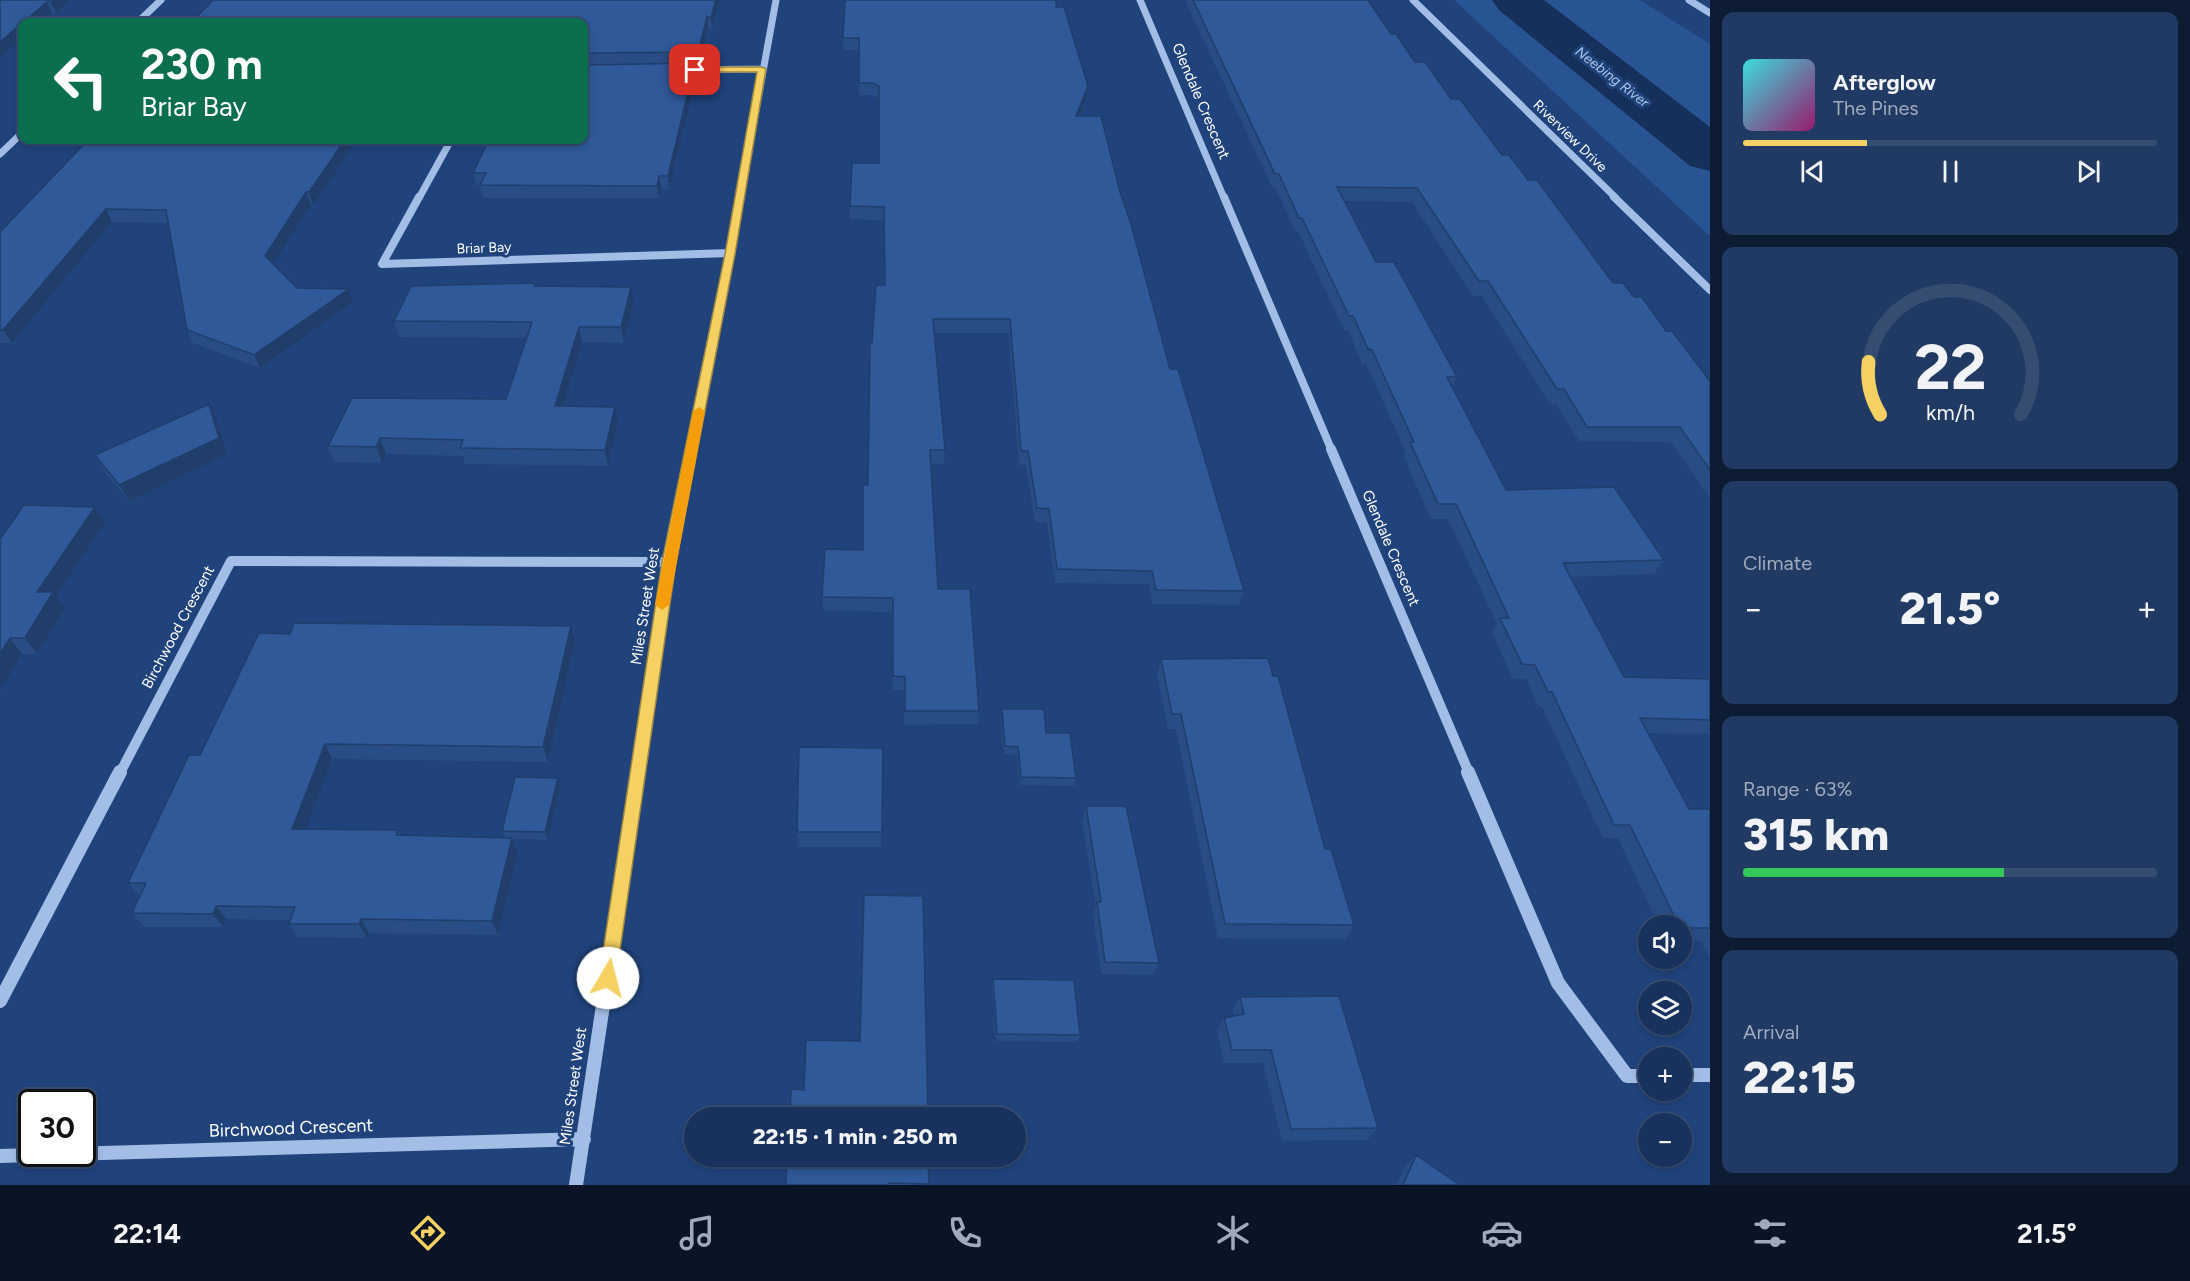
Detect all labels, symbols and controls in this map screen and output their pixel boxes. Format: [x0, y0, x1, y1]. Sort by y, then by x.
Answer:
text: 230 m [141, 39, 263, 90]
street label: Glendale Crescent [1168, 40, 1234, 162]
icon: left [42, 42, 120, 120]
water label: Neebing River [1572, 43, 1653, 112]
pin [669, 44, 720, 95]
icon: arrive [678, 53, 711, 86]
text: Afterglow [1833, 69, 1936, 96]
text: Briar Bay [141, 90, 247, 123]
street label: Riverview Drive [1529, 96, 1611, 176]
text: The Pines [1833, 96, 1919, 120]
icon: previous [1796, 155, 1829, 188]
icon: pause [1934, 155, 1967, 188]
icon: next [2072, 155, 2105, 188]
street label: Briar Bay [456, 239, 512, 257]
text: 22 [1914, 330, 1986, 405]
text: km/h [1926, 400, 1974, 425]
street label: Glendale Crescent [1358, 487, 1424, 609]
street label: Miles Street West [627, 546, 663, 666]
text: Climate [1743, 551, 1812, 575]
street label: Birchwood Crescent [138, 562, 218, 692]
text: 21.5° [1899, 581, 2001, 635]
text: − [1743, 589, 1764, 628]
text: + [2136, 589, 2157, 628]
text: Range · 63% [1743, 777, 1852, 801]
text: 315 km [1743, 807, 1889, 861]
map controls [1638, 915, 1692, 1167]
button: sound [1638, 915, 1692, 969]
position arrow [576, 946, 640, 1010]
button: layers [1638, 981, 1692, 1035]
text: Arrival [1743, 1020, 1799, 1044]
street label: Miles Street West [556, 1026, 590, 1146]
button: + [1638, 1047, 1692, 1101]
text: 22:15 [1743, 1050, 1856, 1104]
speed limit sign: 30 [18, 1089, 96, 1167]
button: − [1638, 1113, 1692, 1167]
street label: Birchwood Crescent [208, 1114, 374, 1142]
text: 22:15 · 1 min · 250 m [753, 1123, 957, 1150]
icon: directions [407, 1212, 449, 1254]
icon: music [676, 1212, 718, 1254]
icon: phone [944, 1212, 986, 1254]
icon: climate [1212, 1212, 1254, 1254]
icon: car [1481, 1212, 1523, 1254]
icon: filters [1749, 1212, 1791, 1254]
text: 22:14 [113, 1217, 181, 1250]
text: 21.5° [2017, 1217, 2077, 1250]

